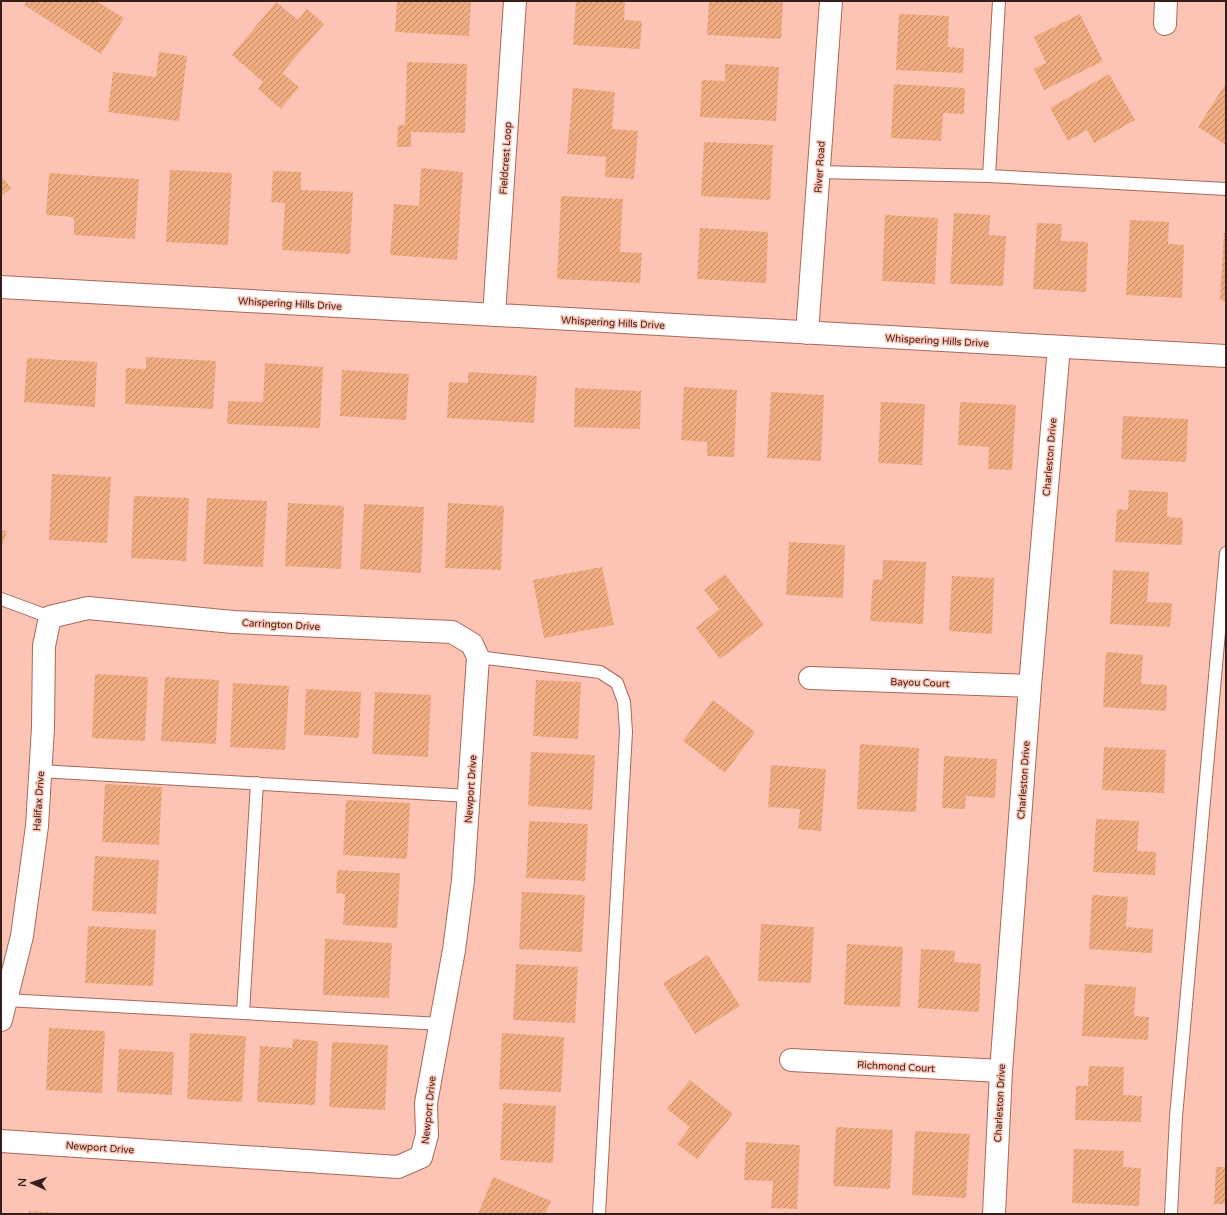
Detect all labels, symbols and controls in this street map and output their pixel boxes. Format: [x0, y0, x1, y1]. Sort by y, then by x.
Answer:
street label: Fieldcrest Loop [497, 121, 515, 195]
street label: River Road [812, 141, 828, 193]
street label: Whispering Hills Drive [238, 295, 342, 313]
street label: Whispering Hills Drive [561, 314, 665, 332]
street label: Whispering Hills Drive [885, 332, 989, 350]
street label: Charleston Drive [1041, 417, 1059, 497]
street label: Carrington Drive [242, 617, 321, 633]
street label: Bayou Court [890, 676, 950, 690]
street label: Charleston Drive [1015, 740, 1033, 820]
street label: Newport Drive [463, 754, 479, 824]
street label: Halifax Drive [31, 770, 47, 831]
street label: Richmond Court [857, 1059, 935, 1075]
street label: Charleston Drive [992, 1063, 1008, 1143]
street label: Newport Drive [419, 1075, 439, 1145]
street label: Newport Drive [65, 1140, 135, 1156]
north arrow [12, 1163, 52, 1203]
text: N [16, 1178, 29, 1187]

